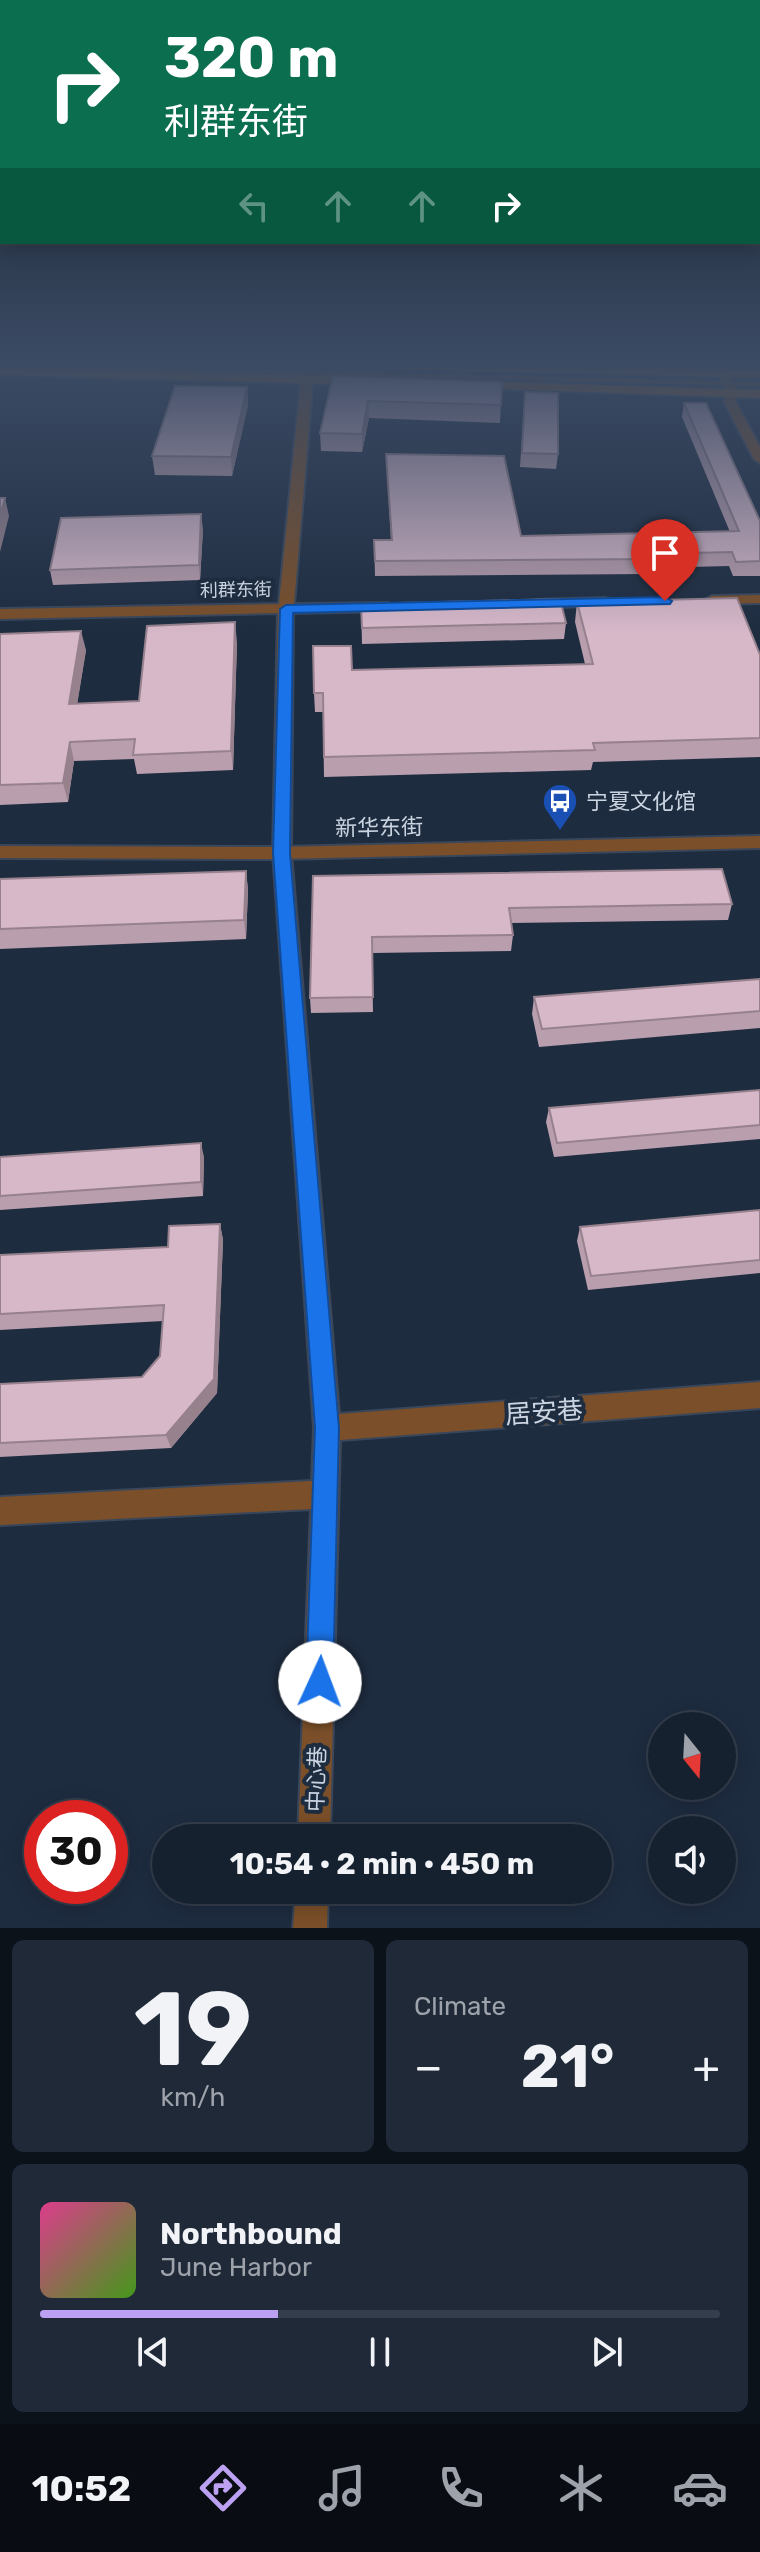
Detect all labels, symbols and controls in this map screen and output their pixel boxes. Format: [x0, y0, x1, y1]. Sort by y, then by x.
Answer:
text: 320 m [164, 25, 339, 91]
icon: right [32, 32, 136, 136]
text: 利群东街 [164, 100, 308, 143]
icon: left [232, 184, 276, 228]
icon: ahead [316, 184, 360, 228]
icon: ahead [400, 184, 444, 228]
icon: right [484, 184, 528, 228]
pin [631, 519, 699, 601]
icon: arrive [643, 531, 687, 575]
street label: 利群东街 [200, 578, 272, 602]
bus stop icon: 宁夏文化馆 [541, 782, 579, 832]
place label: 宁夏文化馆 [586, 788, 696, 815]
street label: 新华东街 [335, 813, 423, 842]
street label: 居安巷 [504, 1394, 584, 1431]
position arrow [278, 1640, 362, 1724]
north arrow [648, 1712, 736, 1800]
map controls [648, 1712, 736, 1904]
street label: 中心巷 [302, 1746, 331, 1812]
speed limit sign: 30 [24, 1800, 128, 1904]
button: sound [648, 1816, 736, 1904]
text: 10:54 · 2 min · 450 m [230, 1846, 534, 1882]
text: 19 [134, 1968, 252, 2091]
text: Climate [414, 1991, 506, 2022]
text: 21° [521, 2031, 614, 2102]
text: − [414, 2041, 443, 2093]
text: + [693, 2041, 720, 2093]
text: km/h [161, 2082, 225, 2113]
text: Northbound [160, 2216, 342, 2252]
text: June Harbor [160, 2252, 312, 2283]
icon: previous [131, 2330, 175, 2374]
icon: pause [358, 2330, 402, 2374]
icon: next [585, 2330, 629, 2374]
icon: directions [195, 2460, 251, 2516]
icon: music [314, 2460, 370, 2516]
icon: phone [433, 2460, 489, 2516]
icon: climate [553, 2460, 609, 2516]
icon: car [672, 2460, 728, 2516]
text: 10:52 [32, 2467, 131, 2510]

